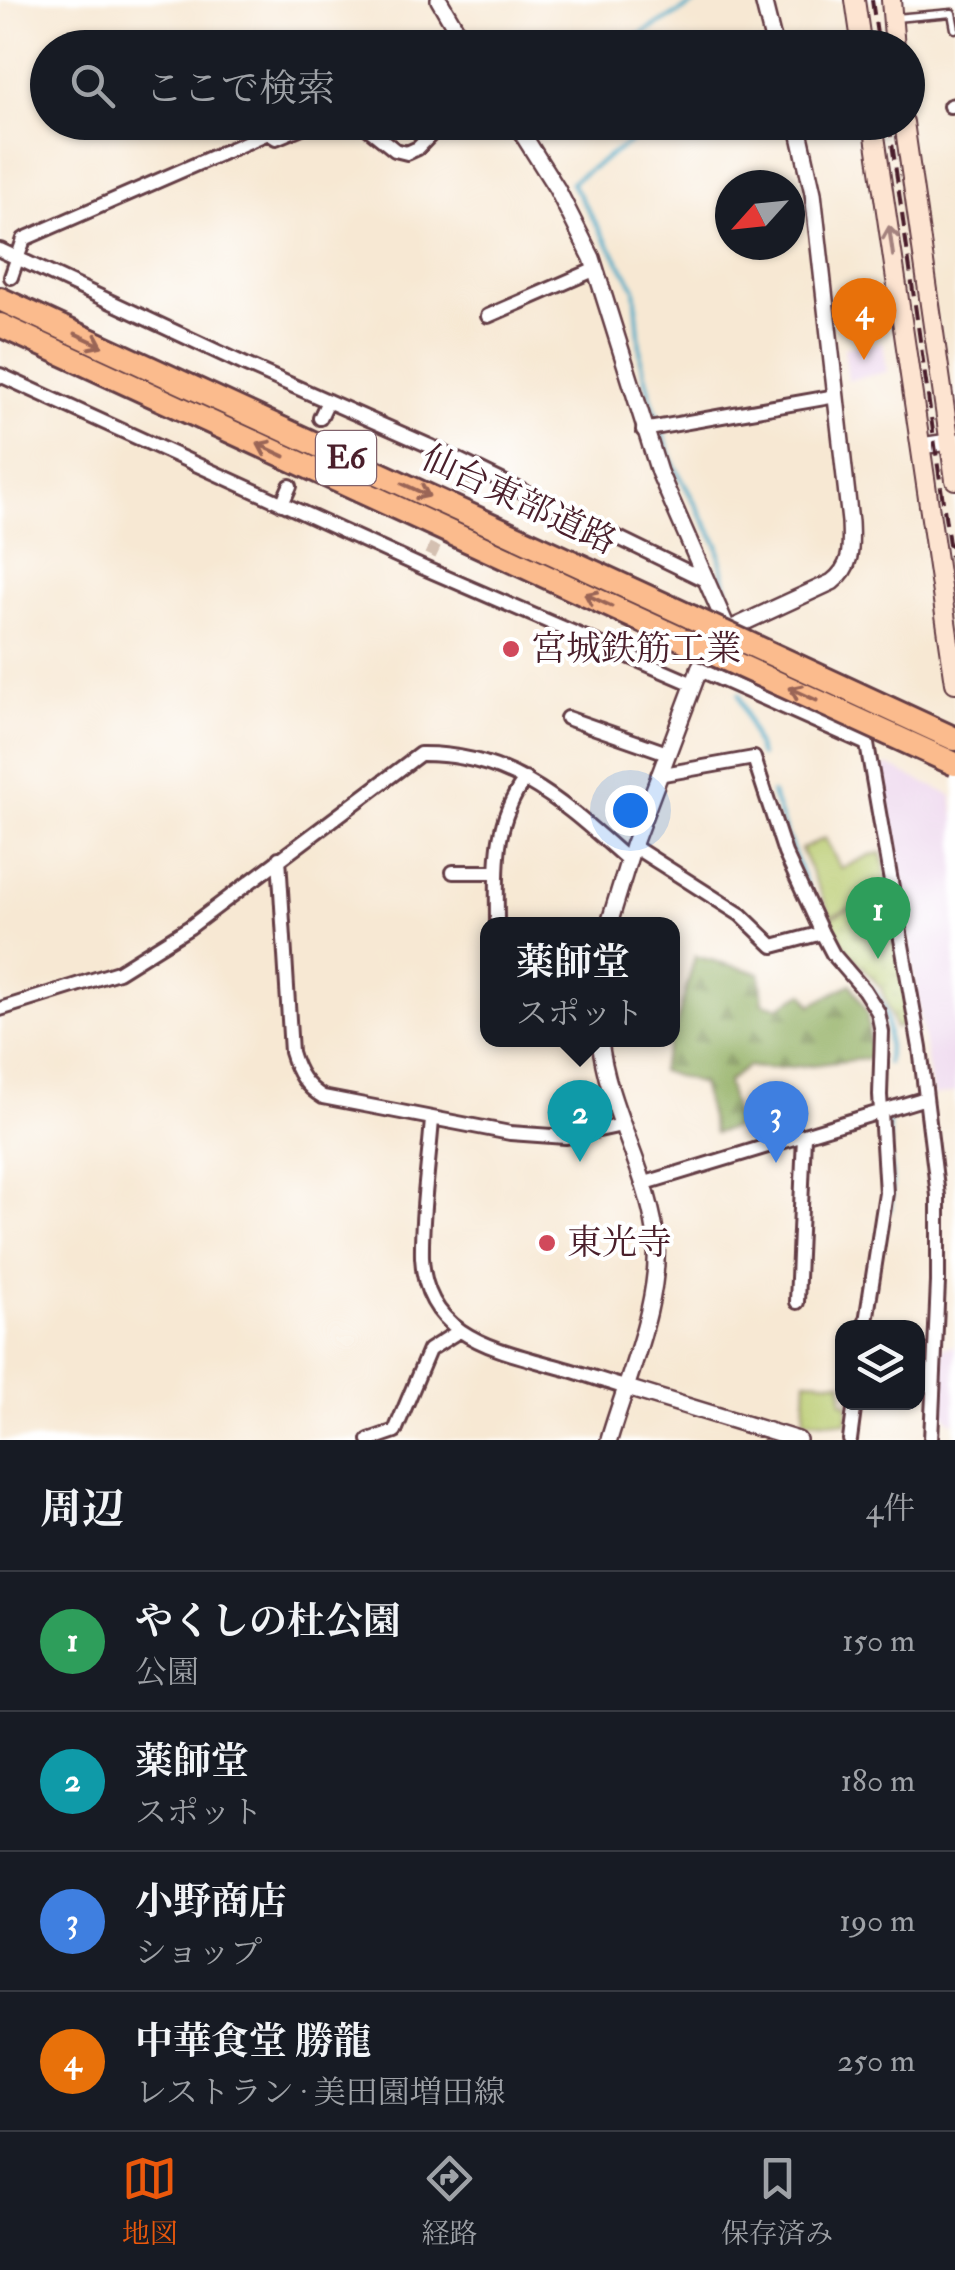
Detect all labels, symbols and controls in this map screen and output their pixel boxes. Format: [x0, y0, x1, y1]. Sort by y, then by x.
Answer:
search box [30, 30, 925, 140]
icon: search [65, 58, 120, 113]
text: ここで検索 [145, 65, 335, 113]
north arrow [715, 170, 805, 260]
one-way arrow [881, 225, 899, 257]
pin: 4 [832, 278, 896, 360]
one-way arrow [73, 332, 103, 350]
road number: E6 [316, 431, 376, 485]
street label: 仙台東部道路 [415, 436, 623, 564]
one-way arrow [256, 440, 286, 458]
one-way arrow [400, 482, 430, 501]
one-way arrow [583, 590, 614, 608]
place label: 宮城鉄筋工業 [531, 627, 741, 671]
marker: 宮城鉄筋工業 [500, 638, 522, 660]
one-way arrow [789, 684, 819, 703]
your location [605, 785, 656, 836]
pin: 1 [846, 876, 910, 959]
popup [480, 917, 680, 1047]
text: 薬師堂 [516, 939, 630, 987]
text: スポット [516, 994, 644, 1034]
pin: 2 [548, 1080, 612, 1162]
pin: 3 [744, 1080, 808, 1163]
place label: 東光寺 [567, 1221, 672, 1265]
marker: 東光寺 [536, 1232, 558, 1254]
map controls [835, 1320, 925, 1410]
button: layers [835, 1320, 925, 1410]
text: 周辺 [40, 1484, 124, 1536]
text: 4件 [866, 1489, 915, 1529]
text: やくしの杜公園 [135, 1598, 401, 1646]
text: 1 [67, 1621, 78, 1661]
text: 150 m [842, 1621, 915, 1661]
text: 公園 [135, 1653, 199, 1693]
text: 薬師堂 [135, 1738, 249, 1786]
text: 2 [64, 1761, 81, 1801]
text: 180 m [841, 1761, 915, 1801]
text: スポット [135, 1793, 263, 1833]
text: 小野商店 [135, 1878, 287, 1926]
text: 3 [66, 1901, 79, 1941]
text: 190 m [839, 1901, 915, 1941]
text: ショップ [135, 1933, 262, 1973]
text: 中華食堂 勝龍 [135, 2018, 371, 2066]
text: 4 [64, 2041, 81, 2081]
text: 250 m [837, 2041, 915, 2081]
text: レストラン · 美田園増田線 [135, 2073, 506, 2113]
tab: 地図 [122, 2151, 178, 2252]
tab: 経路 [421, 2151, 477, 2252]
tab: 保存済み [721, 2151, 833, 2252]

